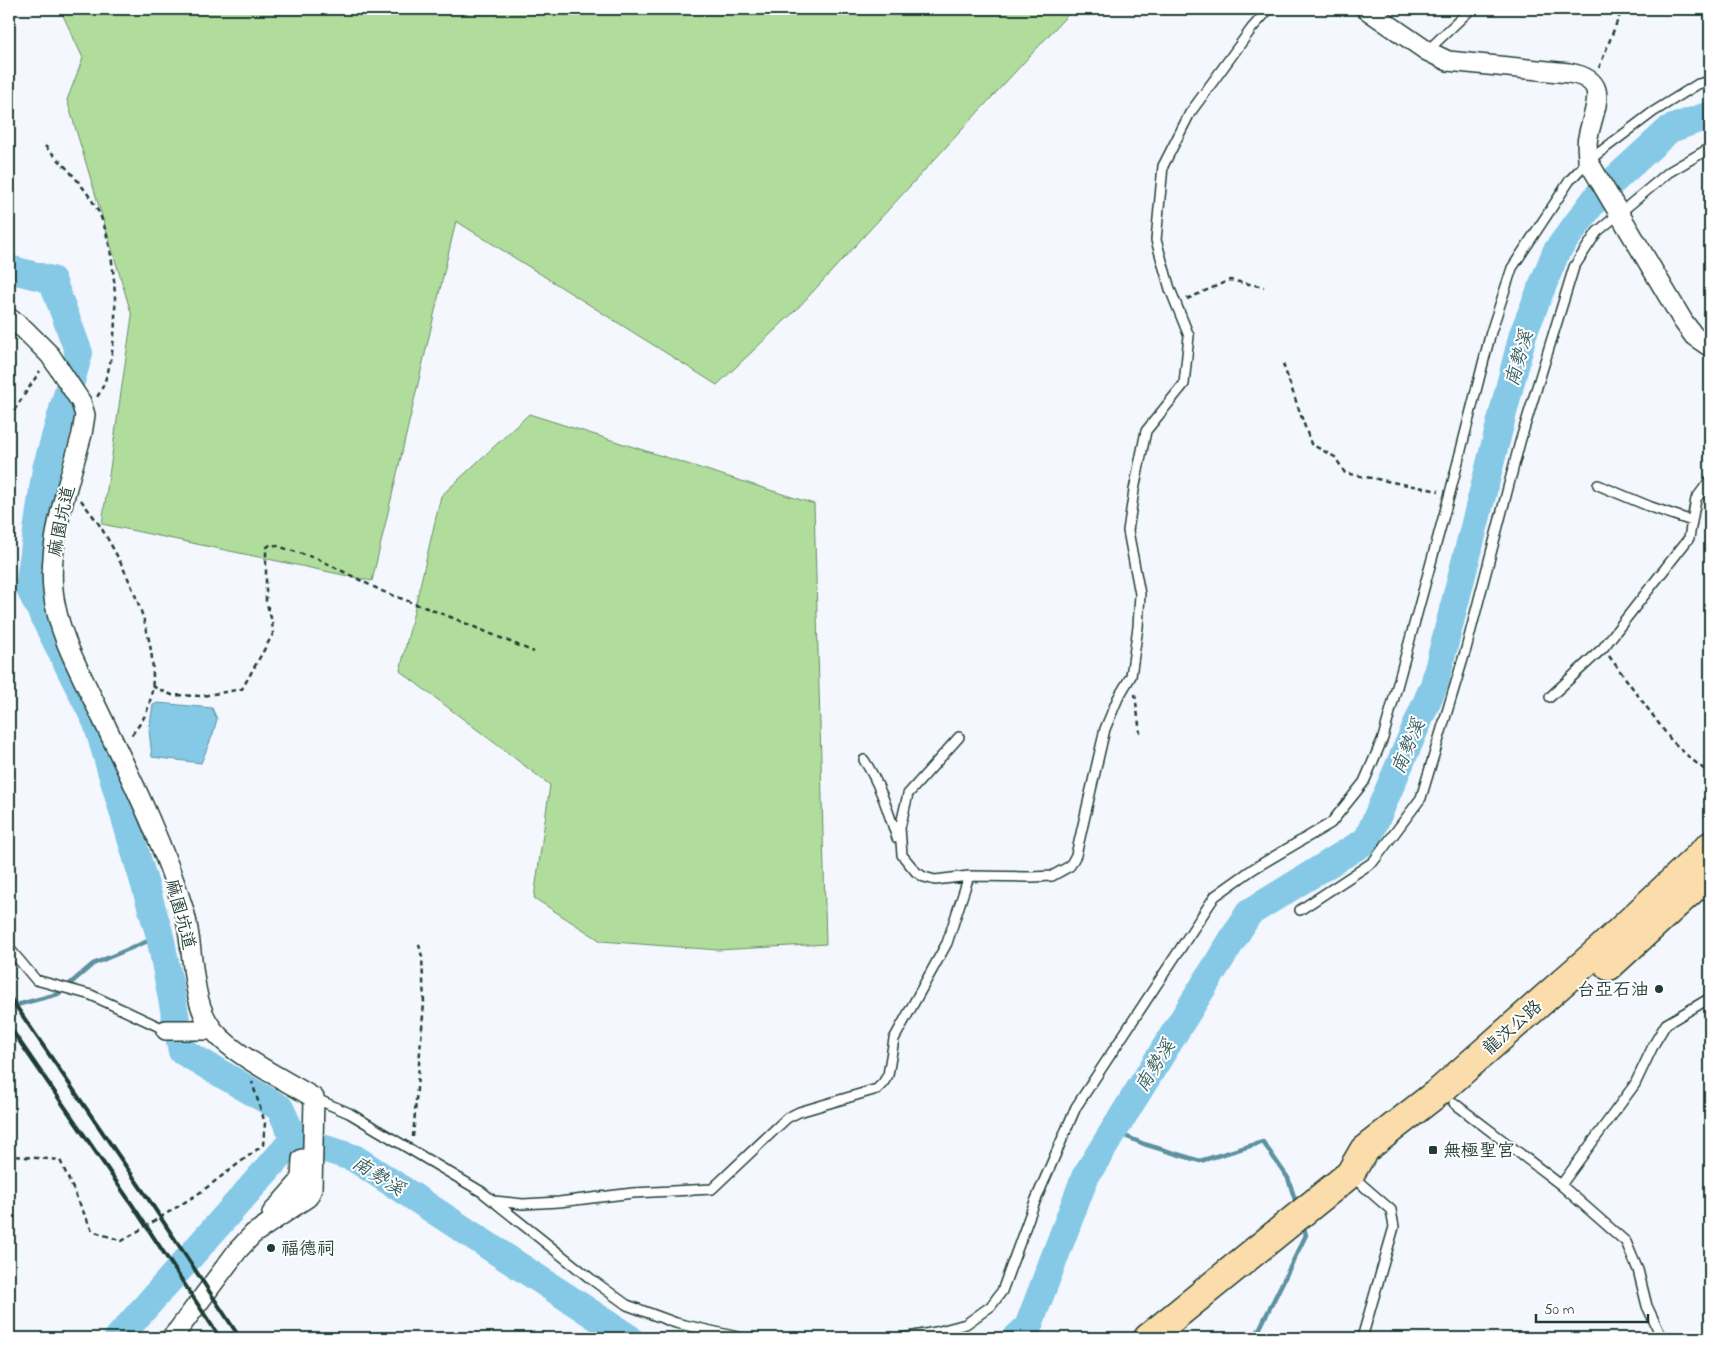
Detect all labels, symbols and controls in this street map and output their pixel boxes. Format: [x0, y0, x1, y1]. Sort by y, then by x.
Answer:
water label: 南勢溪 [1500, 327, 1542, 390]
street label: 麻園坑道 [43, 483, 83, 559]
water label: 南勢溪 [1386, 715, 1433, 778]
street label: 麻園坑道 [157, 876, 201, 953]
place label: 台亞石油 [1577, 978, 1649, 1004]
marker: 台亞石油 [1653, 983, 1665, 995]
street label: 龍汶公路 [1478, 995, 1549, 1062]
water label: 南勢溪 [1130, 1034, 1183, 1098]
place label: 無極聖宮 [1443, 1139, 1515, 1165]
marker: 無極聖宮 [1427, 1144, 1439, 1156]
water label: 南勢溪 [346, 1151, 410, 1204]
place label: 福德祠 [281, 1237, 335, 1263]
marker: 福德祠 [265, 1242, 277, 1254]
scale bar [1536, 1292, 1649, 1324]
text: 50 m [1544, 1299, 1575, 1321]

